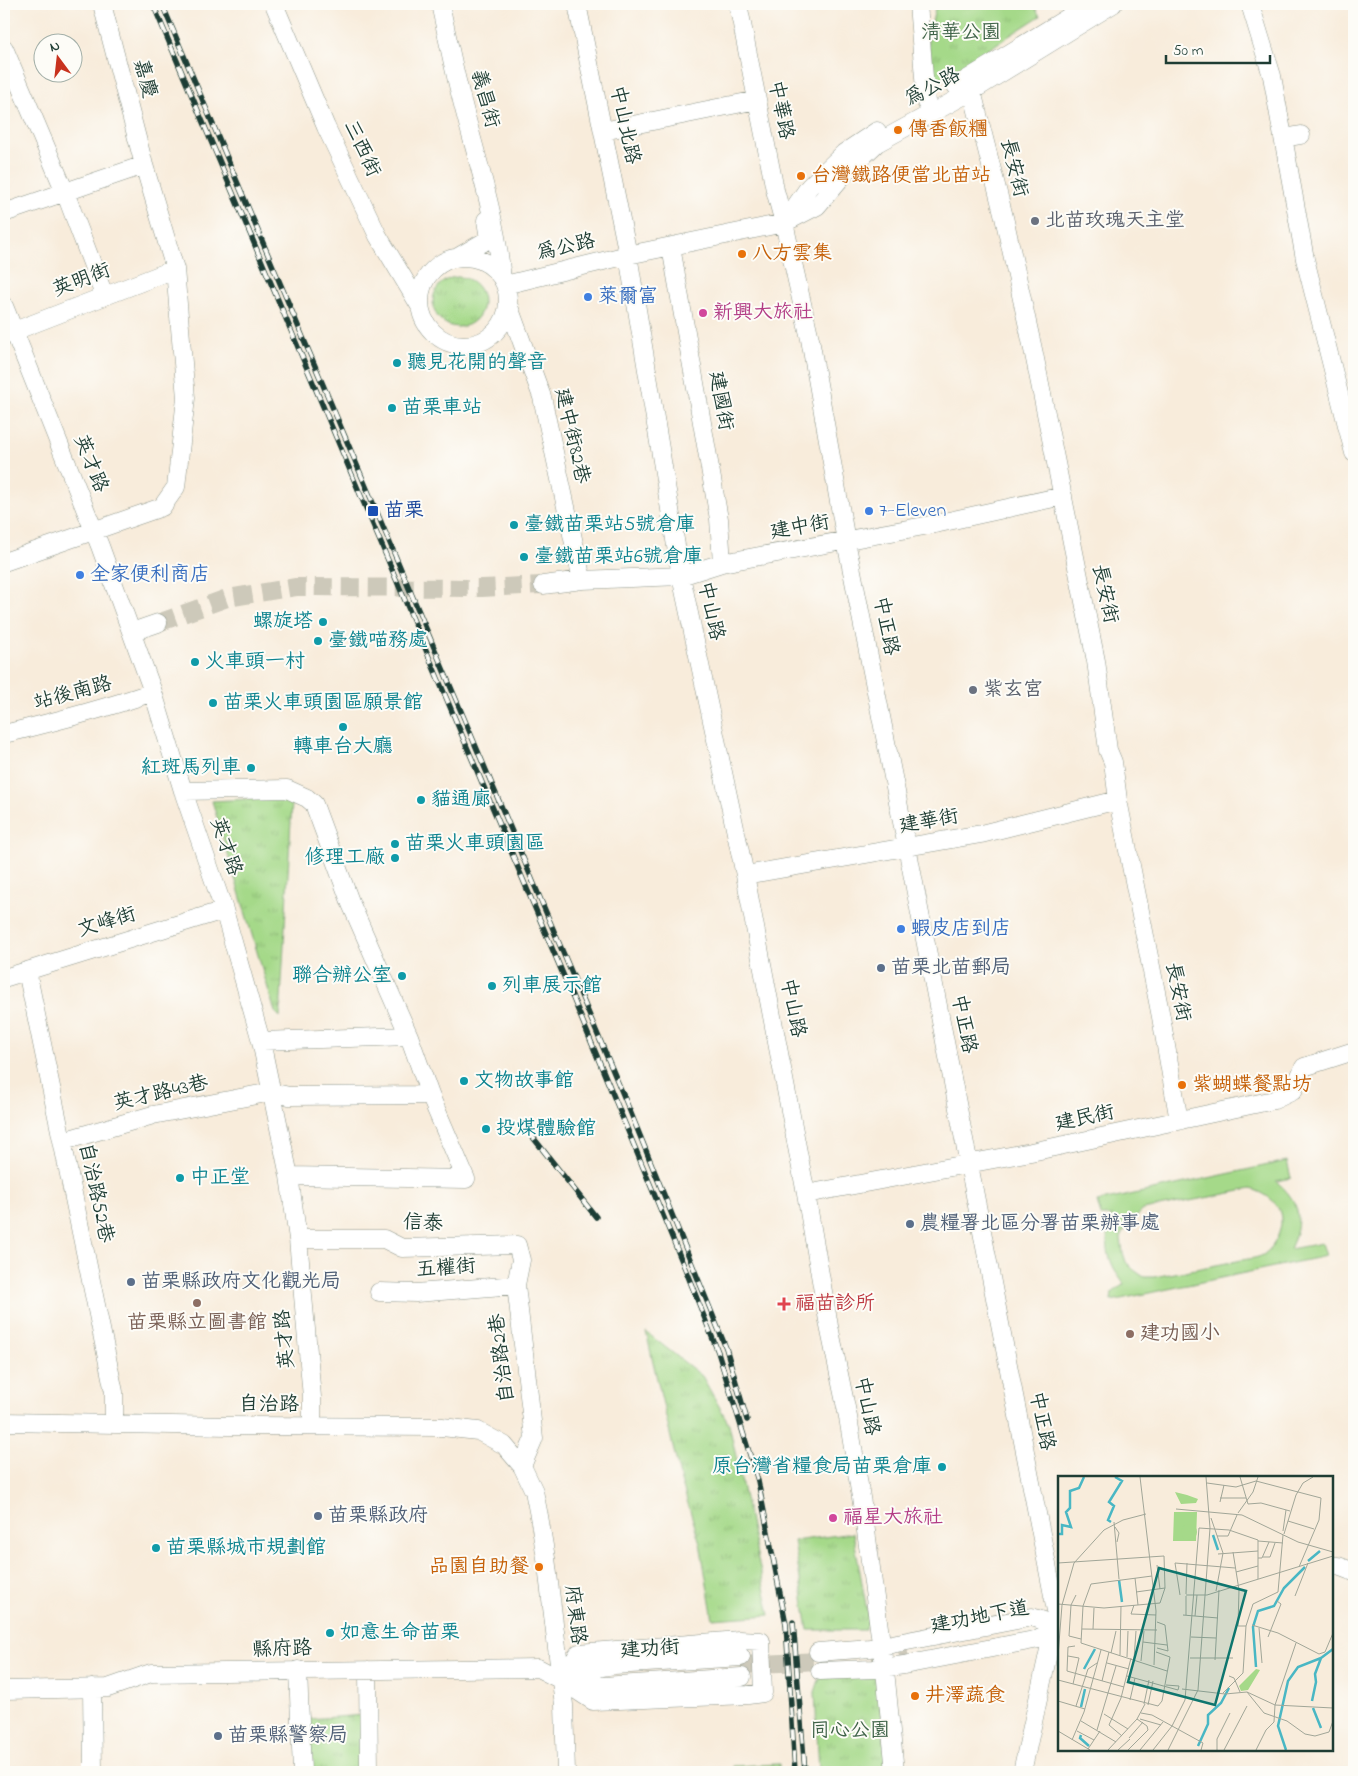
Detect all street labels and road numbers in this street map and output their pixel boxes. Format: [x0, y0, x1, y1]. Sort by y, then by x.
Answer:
street label: 嘉慶 [125, 56, 163, 102]
street label: 為公路 [900, 61, 967, 115]
street label: 義昌街 [462, 66, 506, 132]
street label: 中華路 [760, 78, 800, 143]
street label: 中山北路 [602, 83, 647, 168]
street label: 三西街 [335, 116, 387, 182]
street label: 長安街 [992, 135, 1034, 201]
street label: 為公路 [534, 227, 599, 269]
street label: 英明街 [49, 257, 115, 305]
street label: 建國街 [701, 369, 739, 433]
street label: 建中街82巷 [546, 385, 596, 488]
street label: 英才路 [65, 431, 115, 498]
street label: 建中街 [768, 509, 832, 547]
street label: 長安街 [1084, 562, 1124, 626]
street label: 中山路 [690, 579, 731, 644]
street label: 中正路 [865, 594, 905, 659]
street label: 站後南路 [31, 669, 116, 718]
street label: 建華街 [897, 803, 961, 841]
street label: 英才路 [202, 814, 249, 881]
street label: 文峰街 [74, 900, 140, 946]
street label: 長安街 [1157, 960, 1197, 1024]
street label: 中山路 [772, 976, 812, 1041]
street label: 中正路 [943, 992, 983, 1057]
street label: 英才路43巷 [111, 1069, 212, 1119]
street label: 建民街 [1053, 1099, 1117, 1139]
street label: 自治路52巷 [70, 1140, 120, 1247]
street label: 信泰 [402, 1208, 444, 1240]
street label: 五權街 [415, 1252, 477, 1286]
street label: 英才路 [269, 1307, 303, 1370]
street label: 自治路2巷 [483, 1311, 523, 1404]
street label: 中山路 [846, 1374, 886, 1439]
street label: 中正路 [1021, 1389, 1061, 1454]
street label: 自治路 [239, 1391, 300, 1420]
street label: 府東路 [556, 1583, 592, 1648]
street label: 建功地下道 [928, 1594, 1032, 1642]
street label: 建功街 [619, 1633, 681, 1667]
street label: 縣府路 [252, 1634, 313, 1666]

